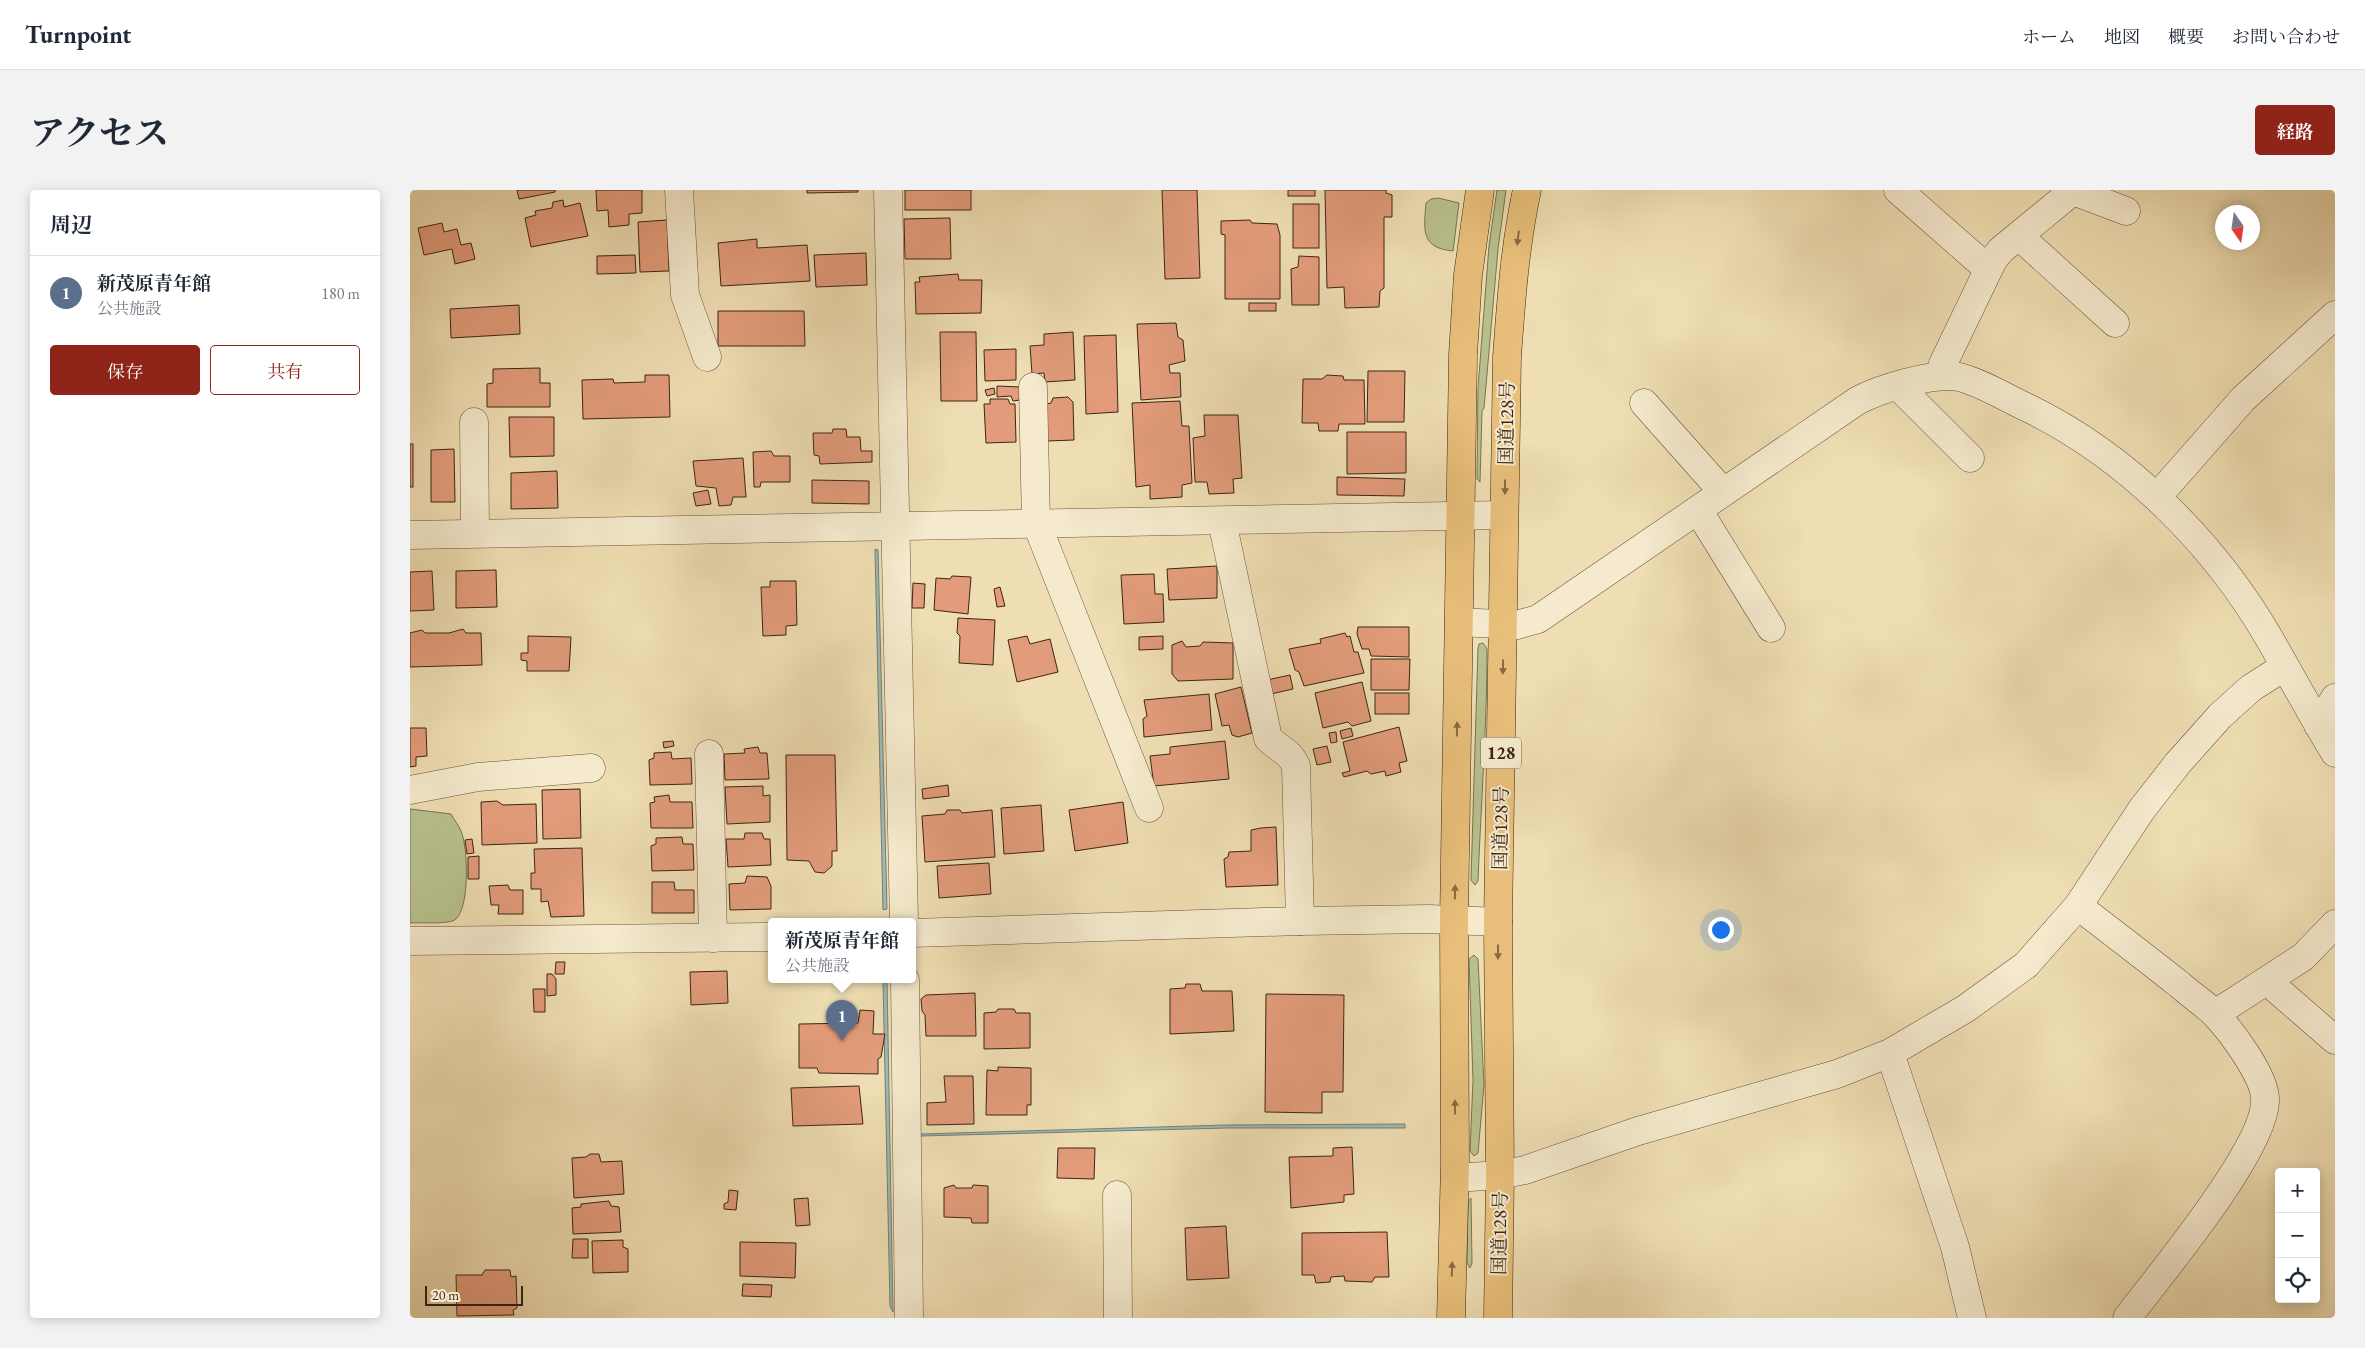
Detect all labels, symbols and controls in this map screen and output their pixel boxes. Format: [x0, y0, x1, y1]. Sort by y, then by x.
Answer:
text: Turnpoint [25, 19, 131, 50]
text: ホーム [2022, 25, 2076, 48]
text: 地図 [2104, 25, 2140, 48]
text: 概要 [2168, 25, 2204, 48]
text: お問い合わせ [2232, 25, 2340, 48]
button: 経路 [2255, 105, 2335, 155]
text: アクセス [30, 110, 169, 155]
north arrow [2215, 205, 2260, 250]
text: 周辺 [50, 211, 92, 238]
one-way arrow [1513, 230, 1521, 246]
text: 新茂原青年館 [97, 271, 211, 296]
text: 1 [62, 283, 70, 304]
text: 180 m [321, 283, 360, 304]
text: 公共施設 [97, 298, 161, 319]
button: 保存 [50, 345, 200, 395]
button: 共有 [210, 345, 360, 395]
street label: 国道128号 [1493, 381, 1520, 465]
one-way arrow [1500, 480, 1508, 496]
one-way arrow [1499, 660, 1507, 676]
one-way arrow [1453, 721, 1461, 737]
road number: 128 [1481, 738, 1521, 768]
street label: 国道128号 [1487, 786, 1514, 870]
one-way arrow [1451, 884, 1459, 900]
your location [1708, 917, 1734, 943]
popup [768, 918, 916, 983]
text: 新茂原青年館 [785, 928, 899, 953]
one-way arrow [1494, 944, 1502, 960]
text: 公共施設 [785, 955, 849, 976]
pin: 1 [826, 1000, 858, 1041]
one-way arrow [1451, 1099, 1459, 1115]
map controls [2275, 1168, 2320, 1303]
button: + [2275, 1168, 2320, 1213]
street label: 国道128号 [1486, 1191, 1513, 1275]
button: − [2275, 1213, 2320, 1258]
button: locate [2275, 1258, 2320, 1303]
one-way arrow [1448, 1261, 1456, 1277]
scale bar [425, 1283, 522, 1306]
text: 20 m [432, 1286, 459, 1304]

